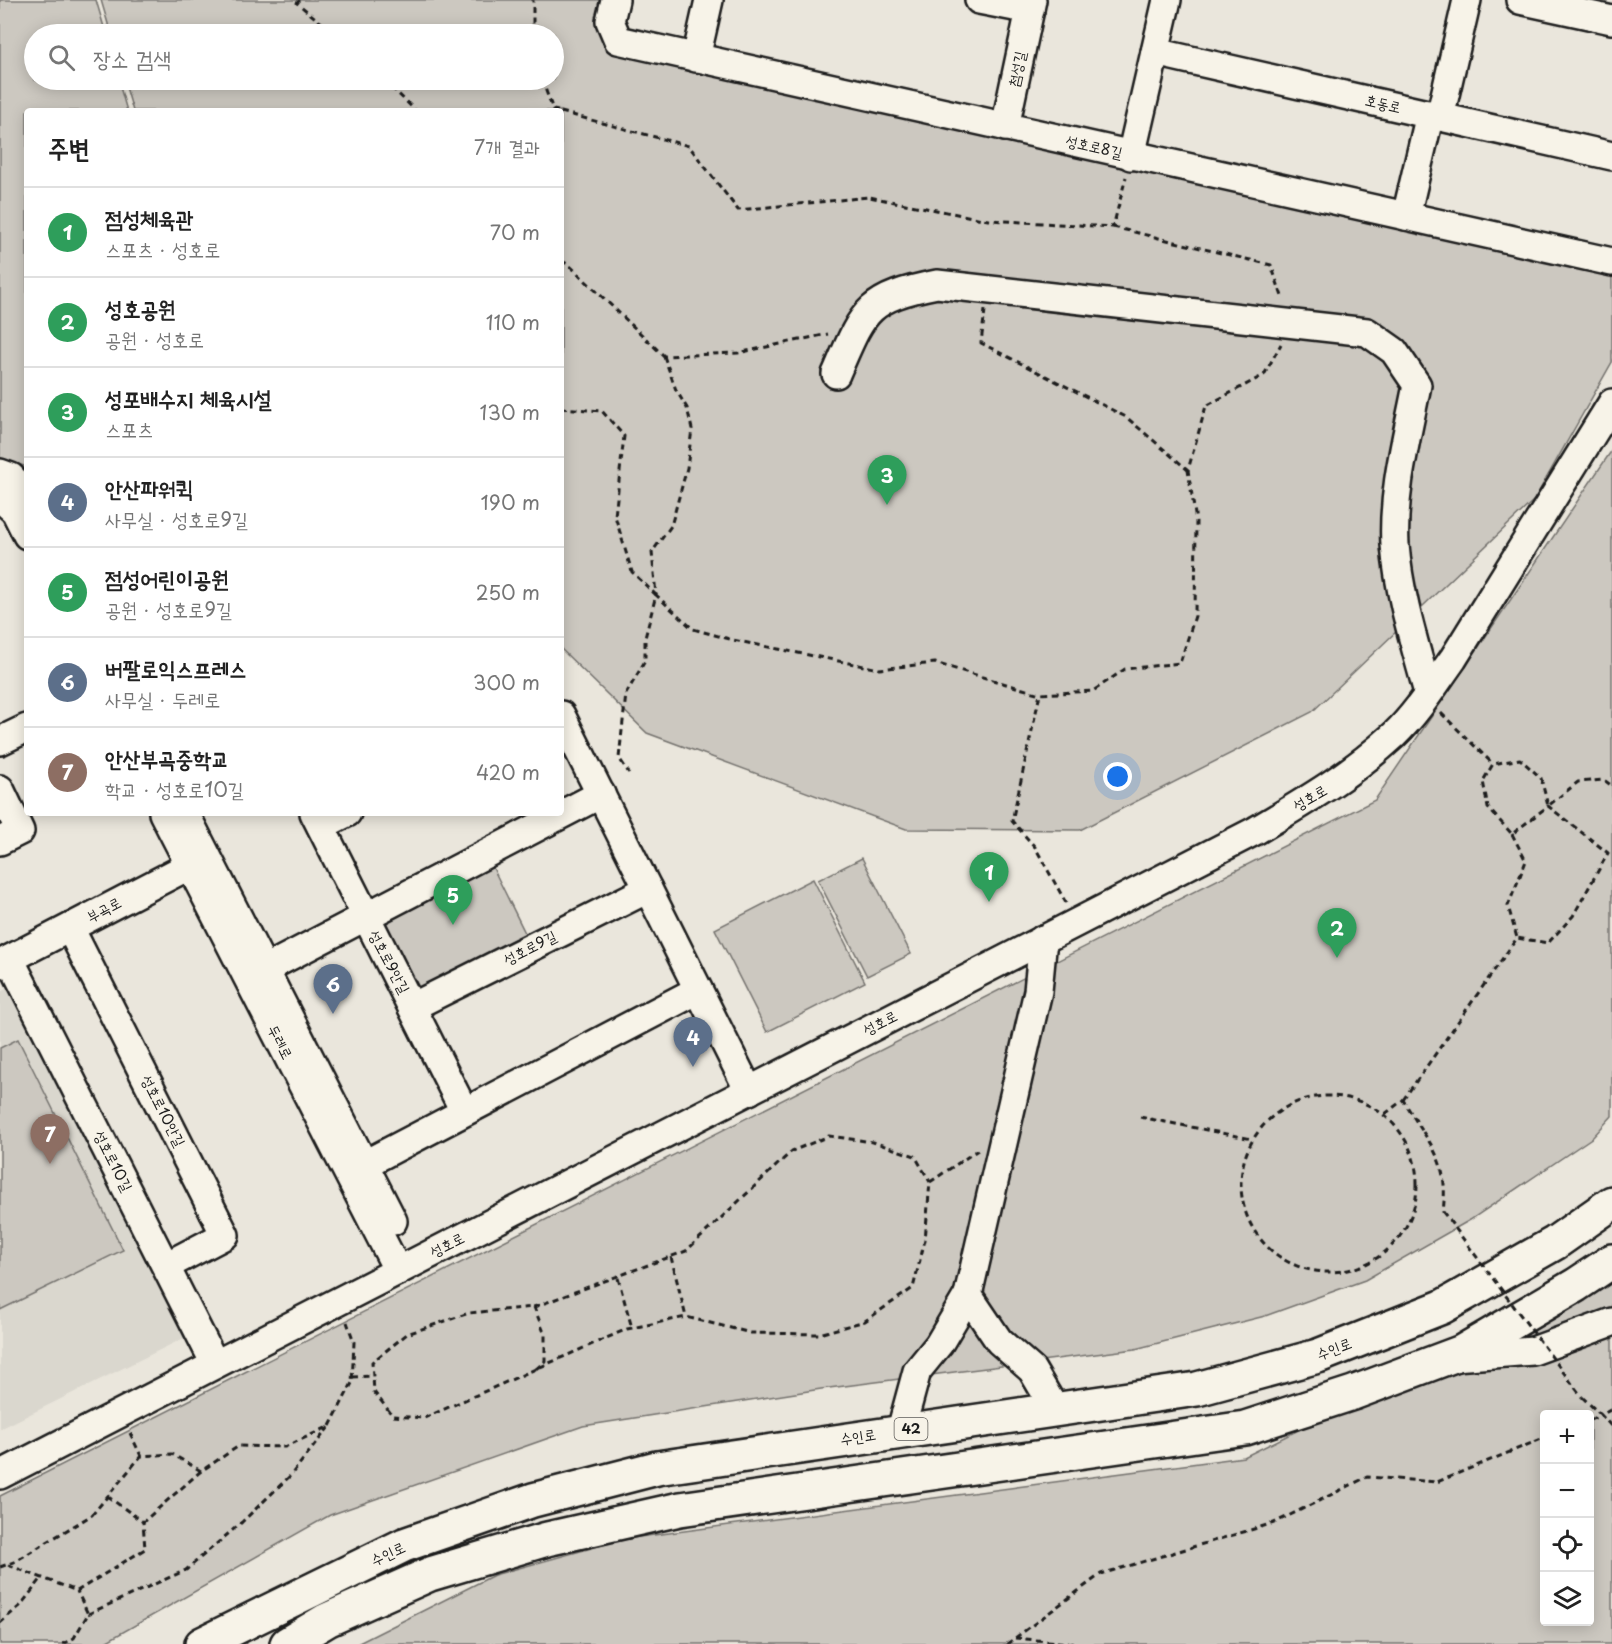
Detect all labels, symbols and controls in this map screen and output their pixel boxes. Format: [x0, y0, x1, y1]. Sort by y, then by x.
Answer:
search box [24, 24, 564, 90]
icon: search [45, 41, 78, 74]
text: 장소 검색 [93, 41, 171, 74]
street label: 첨성길 [1001, 49, 1031, 89]
street label: 호동로 [1363, 87, 1404, 118]
text: 주변 [48, 128, 90, 167]
street label: 성호로8길 [1064, 128, 1125, 163]
text: 7개 결과 [474, 132, 540, 162]
text: 점성체육관 [105, 201, 194, 234]
text: 1 [63, 217, 72, 247]
text: 70 m [490, 217, 540, 247]
text: 스포츠 · 성호로 [105, 234, 220, 264]
text: 성호공원 [105, 291, 176, 324]
text: 2 [60, 307, 75, 337]
text: 110 m [486, 307, 540, 337]
text: 공원 · 성호로 [105, 324, 204, 354]
text: 성포배수지 체육시설 [105, 381, 271, 414]
text: 3 [61, 397, 74, 427]
text: 130 m [480, 397, 540, 427]
text: 스포츠 [105, 414, 153, 444]
pin: 3 [868, 456, 906, 505]
text: 안산파워퀵 [105, 471, 194, 504]
text: 4 [61, 487, 74, 517]
text: 190 m [481, 487, 540, 517]
text: 사무실 · 성호로9길 [105, 504, 248, 534]
text: 점성어린이공원 [105, 561, 229, 594]
text: 5 [61, 577, 74, 607]
text: 250 m [476, 577, 540, 607]
text: 공원 · 성호로9길 [105, 594, 232, 624]
text: 버팔로익스프레스 [105, 651, 247, 684]
text: 6 [60, 667, 75, 697]
text: 300 m [473, 667, 540, 697]
text: 사무실 · 두레로 [105, 684, 220, 714]
text: 안산부곡중학교 [105, 741, 229, 774]
text: 7 [62, 757, 73, 787]
text: 420 m [476, 757, 540, 787]
your location [1103, 762, 1132, 791]
text: 학교 · 성호로10길 [105, 774, 244, 804]
street label: 성호로 [1288, 778, 1331, 816]
pin: 1 [970, 852, 1008, 902]
pin: 5 [434, 876, 472, 925]
street label: 부곡로 [82, 890, 125, 927]
pin: 2 [1318, 908, 1356, 958]
street label: 성호로9길 [499, 923, 560, 970]
street label: 성호로9안길 [364, 925, 417, 997]
pin: 6 [314, 964, 352, 1014]
street label: 성호로 [858, 1003, 901, 1040]
pin: 4 [674, 1018, 712, 1067]
street label: 두레로 [263, 1020, 300, 1063]
street label: 성호로10안길 [136, 1070, 192, 1150]
pin: 7 [31, 1114, 70, 1164]
street label: 성호로10길 [89, 1126, 140, 1195]
street label: 성호로 [425, 1225, 468, 1262]
street label: 수인로 [1312, 1330, 1354, 1365]
map controls [1540, 1410, 1594, 1626]
button: + [1540, 1410, 1594, 1464]
road number: 42 [894, 1418, 928, 1440]
street label: 수인로 [838, 1421, 877, 1450]
button: − [1540, 1464, 1594, 1518]
button: locate [1540, 1518, 1594, 1572]
street label: 수인로 [366, 1535, 409, 1571]
button: layers [1540, 1572, 1594, 1626]

